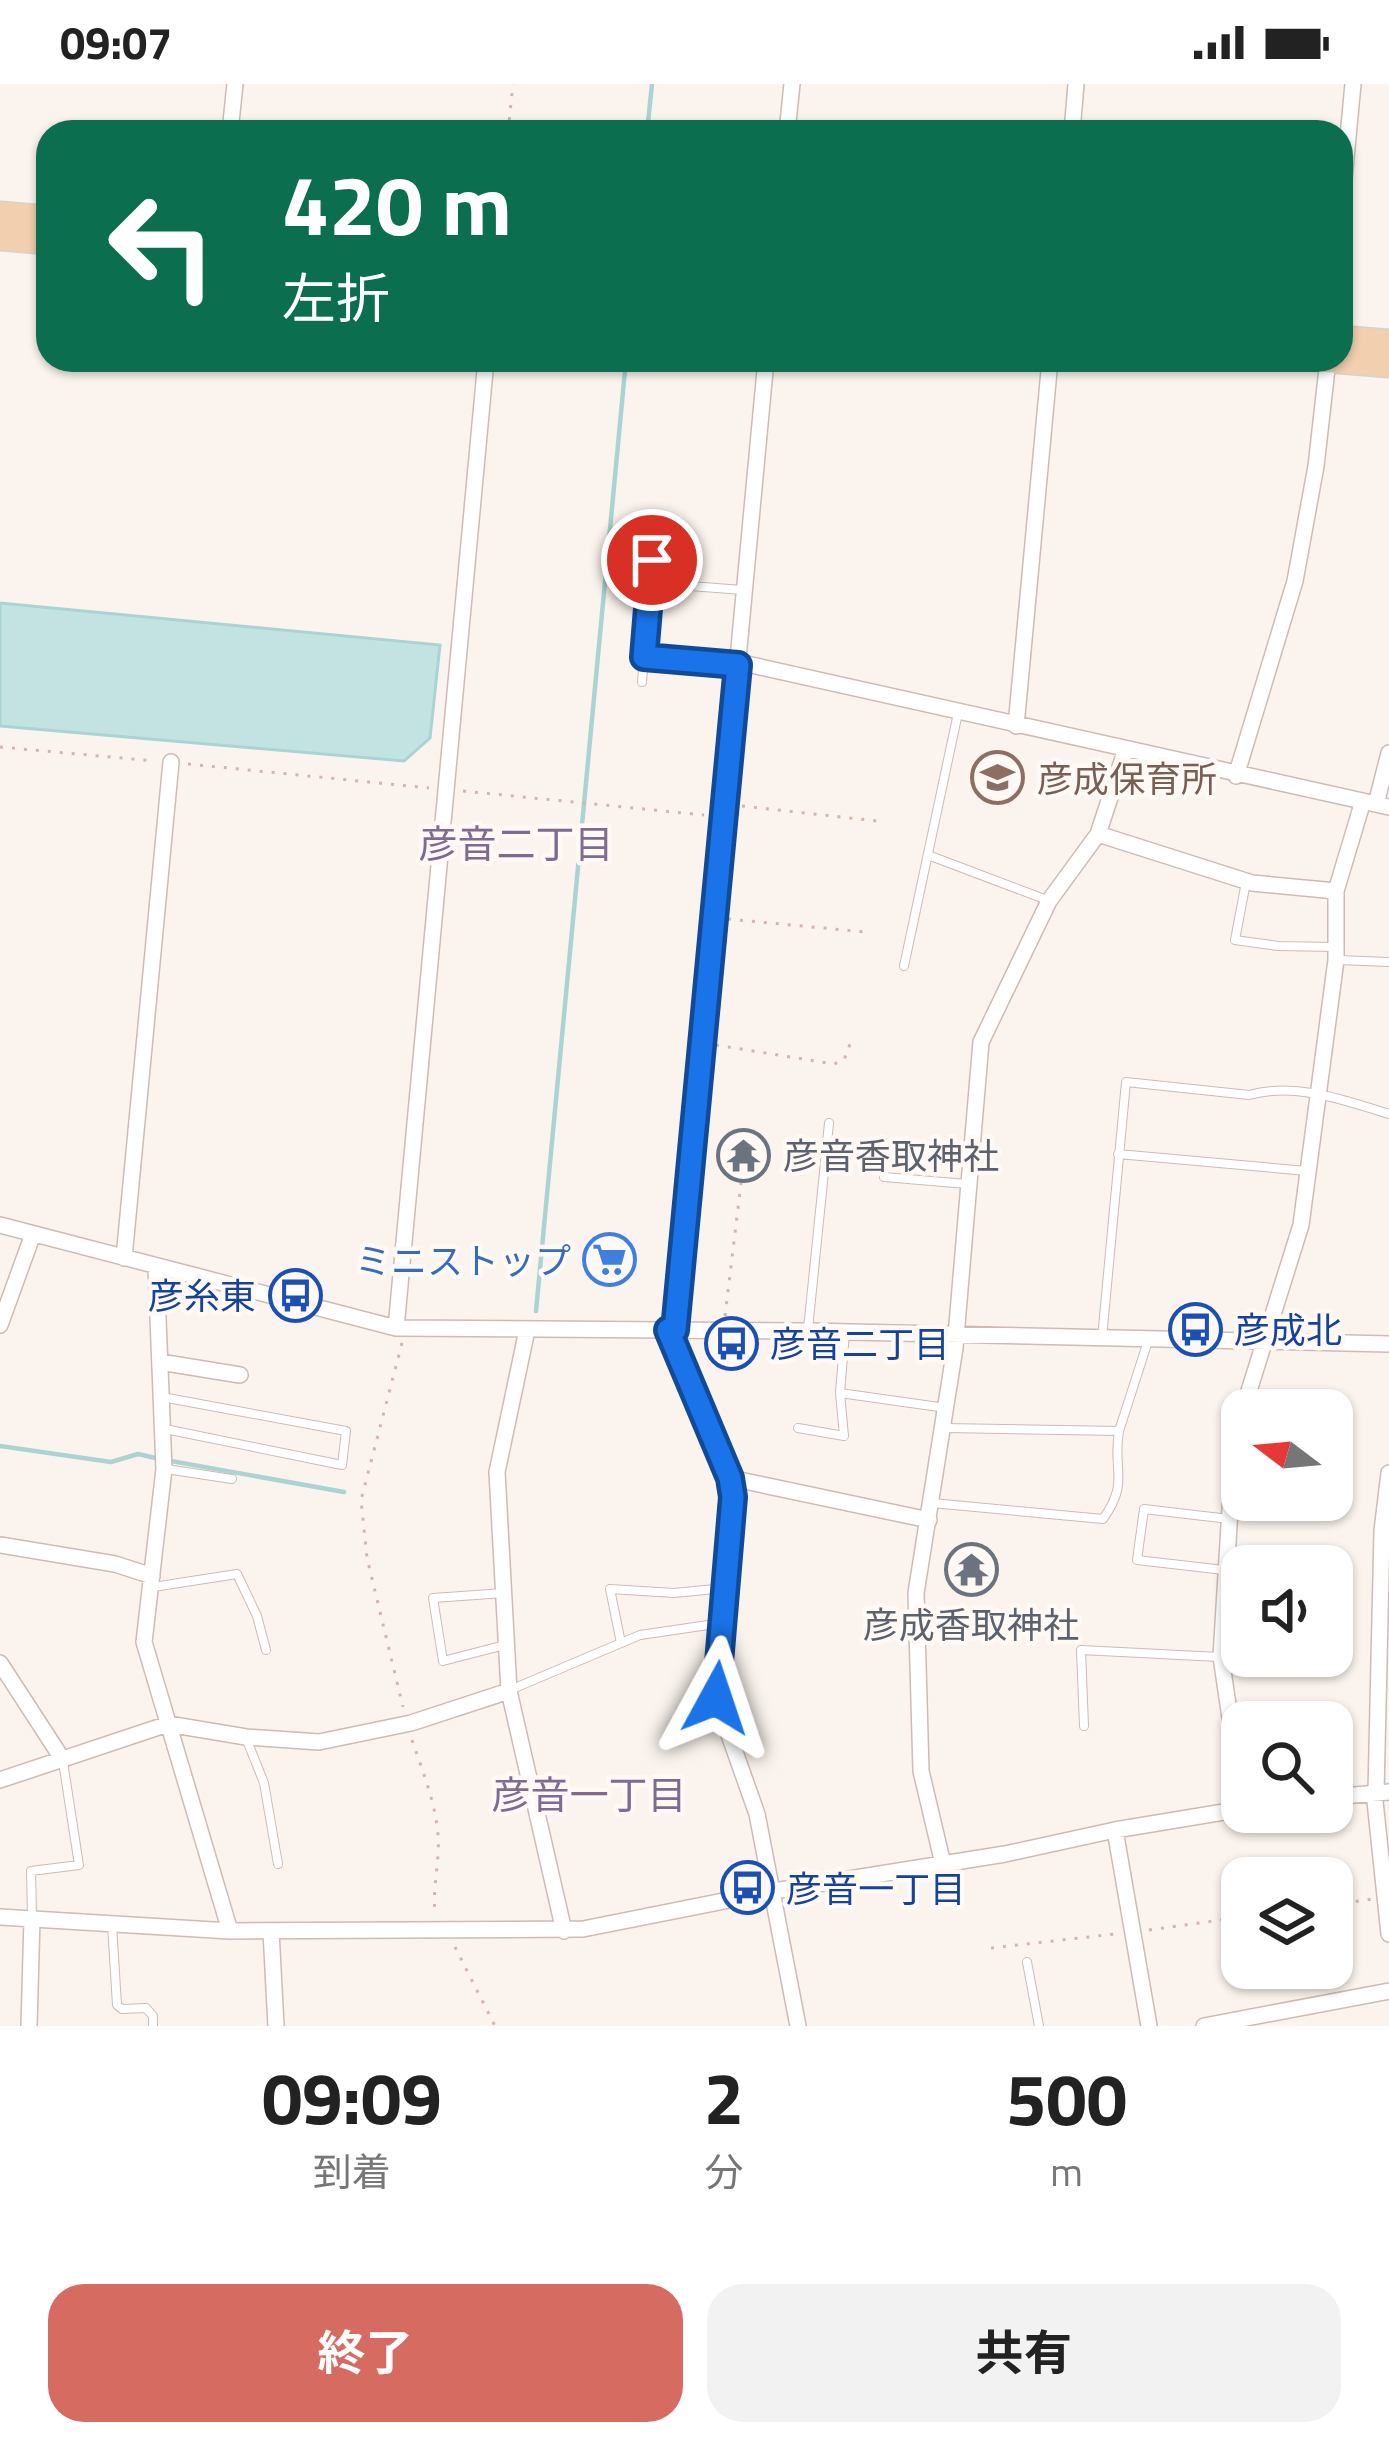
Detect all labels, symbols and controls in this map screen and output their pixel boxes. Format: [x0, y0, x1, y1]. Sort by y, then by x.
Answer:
text: 09:07 [60, 8, 172, 76]
text: 420 m [282, 140, 512, 268]
icon: left [84, 168, 240, 324]
text: 左折 [282, 257, 390, 339]
pin [601, 509, 703, 611]
icon: arrive [619, 527, 685, 593]
school or university icon: 彦成保育所 [970, 750, 1026, 806]
place label: 彦成保育所 [1037, 751, 1217, 806]
district label: 彦音二丁目 [418, 814, 614, 873]
temple icon: 彦音香取神社 [716, 1127, 772, 1183]
place label: 彦音香取神社 [783, 1128, 999, 1183]
supermarket icon: ミニストップ [582, 1232, 638, 1288]
place label: ミニストップ [355, 1233, 571, 1288]
bus stop icon: 彦糸東 [267, 1267, 323, 1323]
place label: 彦糸東 [148, 1268, 256, 1323]
bus stop icon: 彦成北 [1167, 1301, 1223, 1357]
place label: 彦成北 [1234, 1302, 1342, 1357]
bus stop icon: 彦音二丁目 [703, 1315, 759, 1371]
place label: 彦音二丁目 [770, 1316, 950, 1371]
north arrow [1221, 1389, 1353, 1521]
map controls [1221, 1389, 1353, 1989]
temple icon: 彦成香取神社 [943, 1541, 999, 1597]
button: sound [1221, 1545, 1353, 1677]
place label: 彦成香取神社 [863, 1597, 1079, 1652]
position arrow [653, 1635, 779, 1761]
button: search [1221, 1701, 1353, 1833]
district label: 彦音一丁目 [491, 1765, 687, 1824]
button: layers [1221, 1857, 1353, 1989]
bus stop icon: 彦音一丁目 [719, 1860, 775, 1916]
place label: 彦音一丁目 [786, 1861, 966, 1916]
text: 09:09 [262, 2042, 442, 2152]
text: 2 [704, 2042, 744, 2152]
text: 500 [1006, 2043, 1127, 2153]
text: 到着 [313, 2142, 391, 2201]
text: 分 [704, 2142, 743, 2201]
text: m [1050, 2142, 1083, 2201]
button: 終了 [48, 2284, 683, 2422]
button: 共有 [707, 2284, 1341, 2422]

